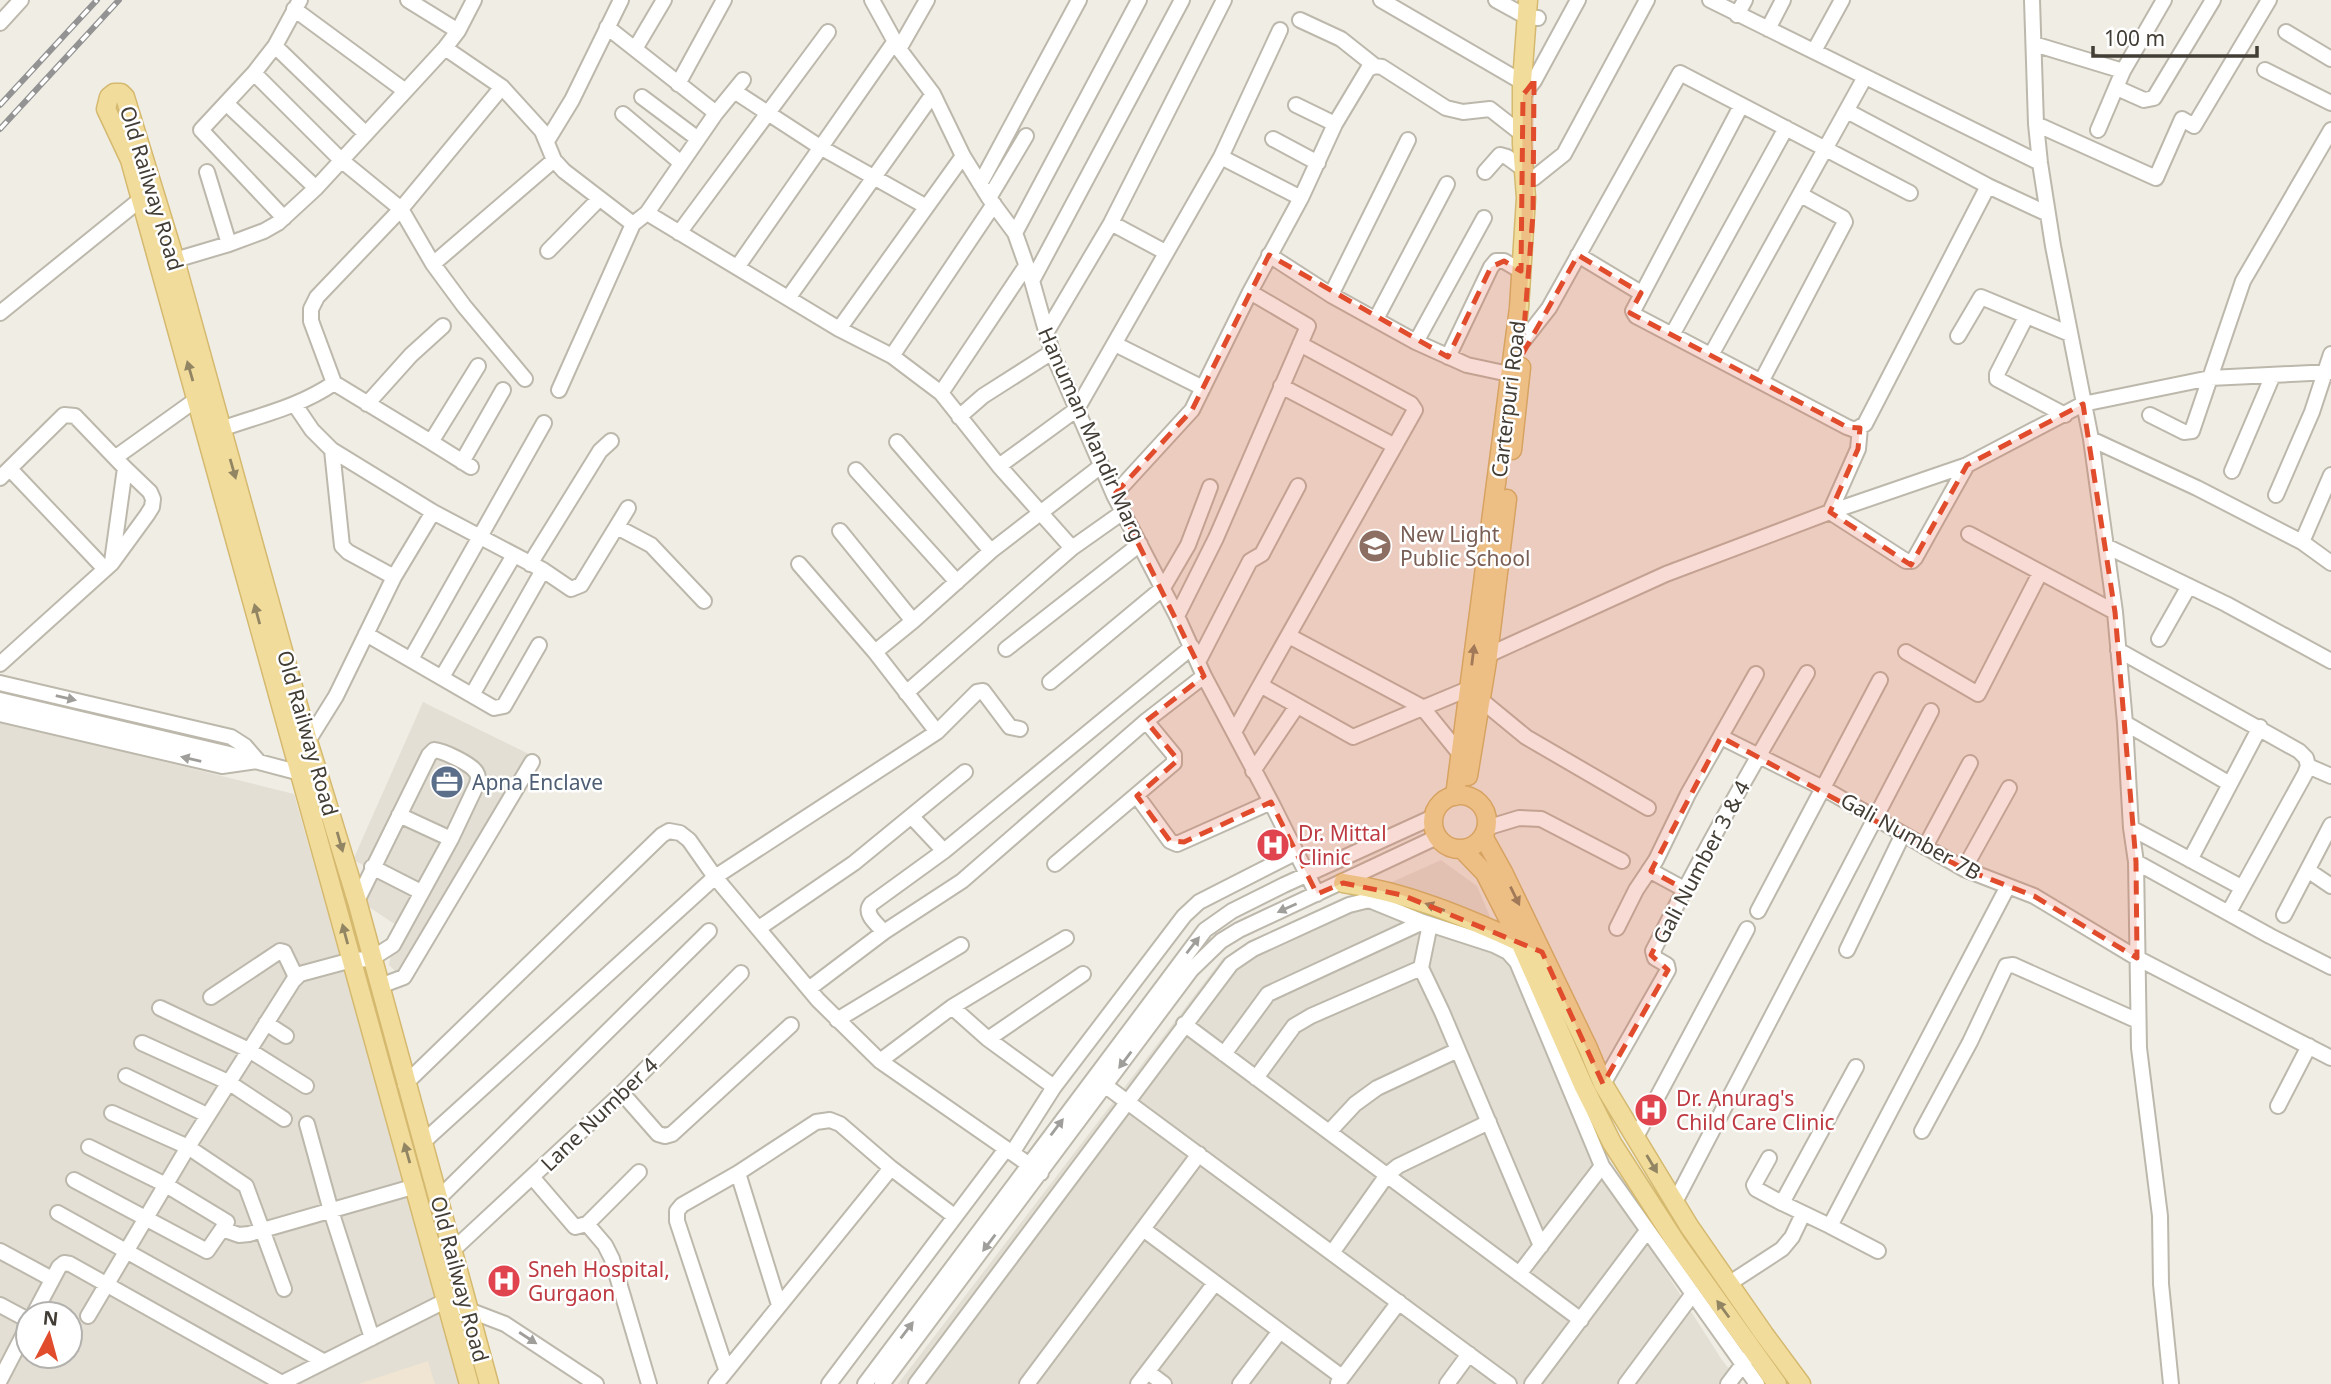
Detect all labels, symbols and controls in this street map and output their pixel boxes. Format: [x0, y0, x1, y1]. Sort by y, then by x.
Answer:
scale bar [2093, 14, 2258, 58]
text: 100 m [2104, 24, 2165, 52]
street label: Old Railway Road [114, 102, 190, 274]
street label: Carterpuri Road [1484, 319, 1532, 479]
street label: Hanuman Mandir Marg [1032, 322, 1152, 546]
one-way arrow [184, 360, 194, 381]
one-way arrow [228, 458, 239, 480]
place label: New Light Public School [1400, 520, 1530, 572]
school or university icon: New Light Public School [1356, 527, 1394, 565]
one-way arrow [252, 603, 262, 624]
one-way arrow [1467, 644, 1478, 666]
street label: Old Railway Road [271, 647, 345, 819]
one-way arrow [56, 693, 78, 704]
one-way arrow [180, 753, 202, 764]
office icon: Apna Enclave [428, 763, 466, 801]
place label: Apna Enclave [472, 768, 603, 796]
street label: Gali Number 3 & 4 [1646, 775, 1756, 949]
street label: Gali Number 7B [1836, 786, 1986, 886]
place label: Dr. Mittal Clinic [1298, 819, 1387, 871]
hospital icon: Dr. Mittal Clinic [1254, 826, 1292, 864]
one-way arrow [335, 832, 345, 853]
one-way arrow [1509, 886, 1521, 906]
one-way arrow [1424, 901, 1445, 912]
one-way arrow [1277, 902, 1297, 914]
one-way arrow [339, 922, 350, 944]
one-way arrow [1185, 936, 1199, 954]
street label: Lane Number 4 [534, 1051, 664, 1177]
one-way arrow [1118, 1051, 1132, 1069]
place label: Dr. Anurag's Child Care Clinic [1676, 1084, 1835, 1136]
hospital icon: Dr. Anurag's Child Care Clinic [1632, 1091, 1670, 1129]
one-way arrow [1050, 1118, 1064, 1137]
one-way arrow [401, 1142, 411, 1163]
one-way arrow [1646, 1154, 1658, 1173]
street label: Old Railway Road [424, 1193, 496, 1365]
one-way arrow [982, 1234, 996, 1252]
place label: Sneh Hospital, Gurgaon [528, 1255, 670, 1307]
hospital icon: Sneh Hospital, Gurgaon [485, 1262, 523, 1300]
north arrow [14, 1300, 84, 1370]
one-way arrow [1716, 1300, 1730, 1318]
text: N [42, 1304, 60, 1332]
one-way arrow [899, 1321, 914, 1339]
one-way arrow [519, 1332, 538, 1345]

